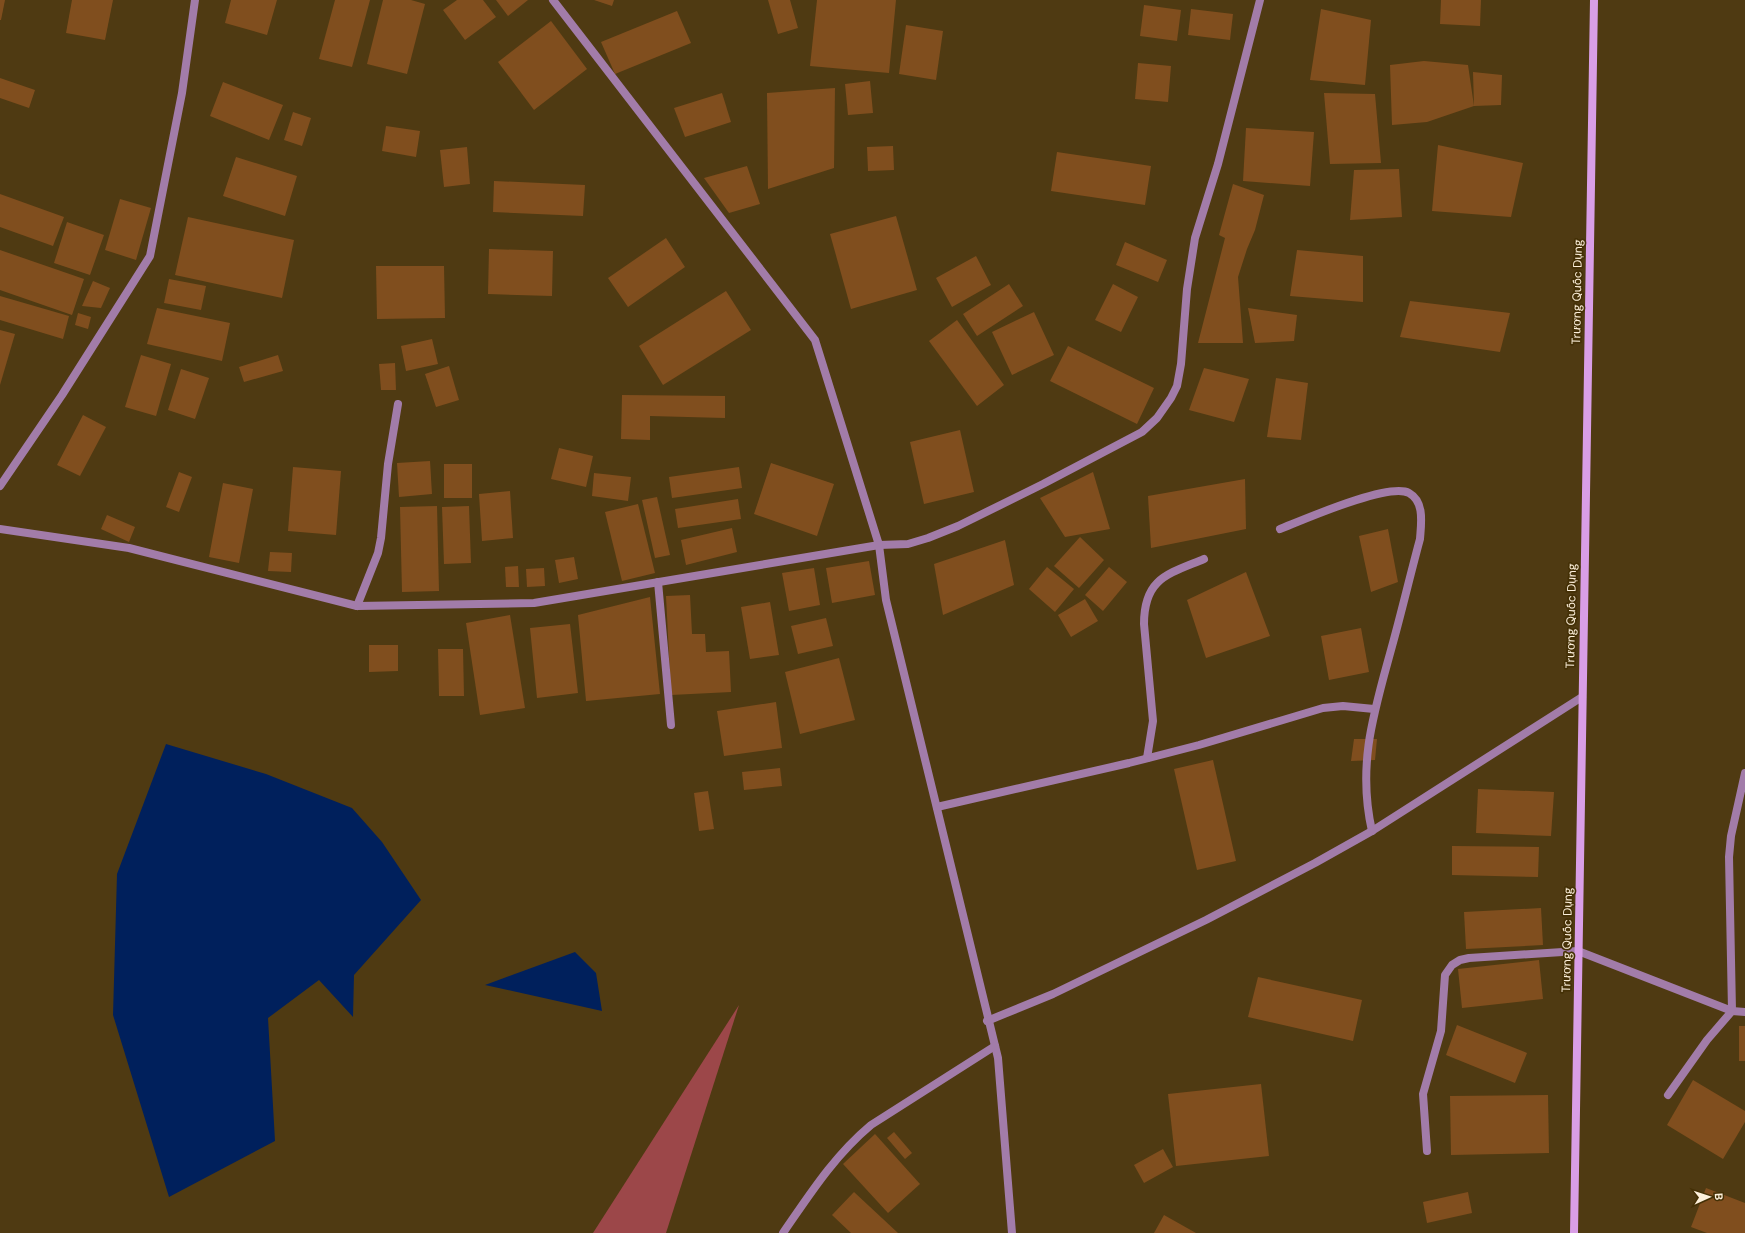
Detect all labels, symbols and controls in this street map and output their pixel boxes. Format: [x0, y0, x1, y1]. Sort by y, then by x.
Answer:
street label: Trương Quốc Dụng [1568, 239, 1586, 345]
street label: Trương Quốc Dụng [1562, 563, 1580, 669]
street label: Trương Quốc Dụng [1558, 887, 1576, 993]
north arrow [1689, 1177, 1729, 1217]
text: B [1712, 1193, 1726, 1200]

